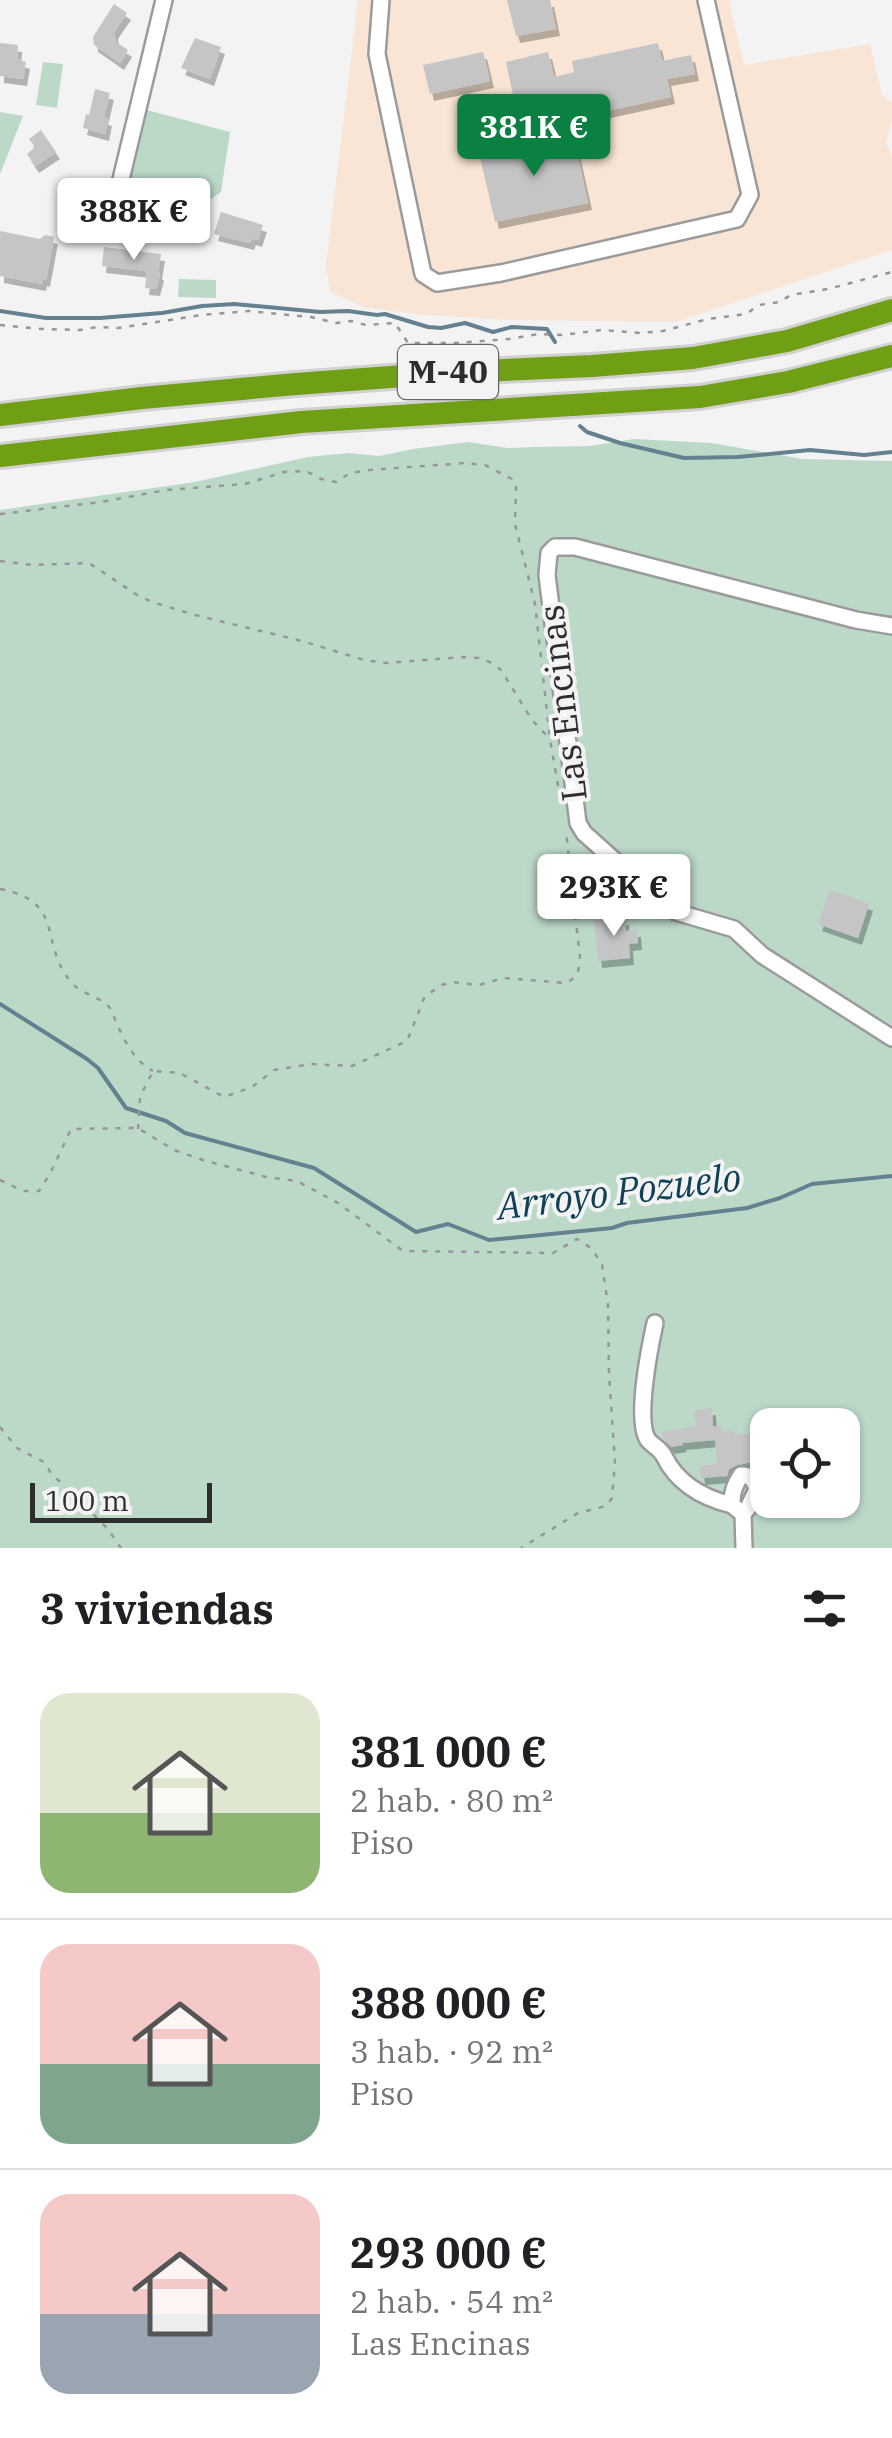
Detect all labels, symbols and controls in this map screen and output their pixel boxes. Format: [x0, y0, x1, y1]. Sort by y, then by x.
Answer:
pin: 381K € [453, 94, 615, 179]
text: 381K € [479, 105, 589, 147]
pin: 388K € [53, 178, 215, 263]
text: 388K € [79, 189, 189, 231]
road number: M-40 [398, 345, 498, 399]
street label: Las Encinas [527, 602, 597, 804]
pin: 293K € [533, 854, 695, 939]
text: 293K € [559, 865, 669, 907]
water label: Arroyo Pozuelo [491, 1151, 744, 1230]
map controls [750, 1408, 860, 1518]
button: locate [750, 1408, 860, 1518]
scale bar [30, 1478, 212, 1522]
text: 100 m [45, 1482, 129, 1519]
text: 3 viviendas [40, 1581, 274, 1636]
icon: filters [797, 1581, 852, 1636]
text: 381 000 € [350, 1724, 547, 1779]
icon: home [120, 1733, 240, 1853]
text: 2 hab. · 80 m² [350, 1779, 553, 1821]
text: Piso [350, 1821, 414, 1863]
text: 388 000 € [350, 1975, 547, 2030]
icon: home [120, 1984, 240, 2104]
text: 3 hab. · 92 m² [350, 2030, 553, 2072]
text: Piso [350, 2072, 414, 2114]
text: 293 000 € [350, 2225, 547, 2280]
icon: home [120, 2234, 240, 2354]
text: 2 hab. · 54 m² [350, 2280, 553, 2322]
text: Las Encinas [350, 2322, 531, 2364]

